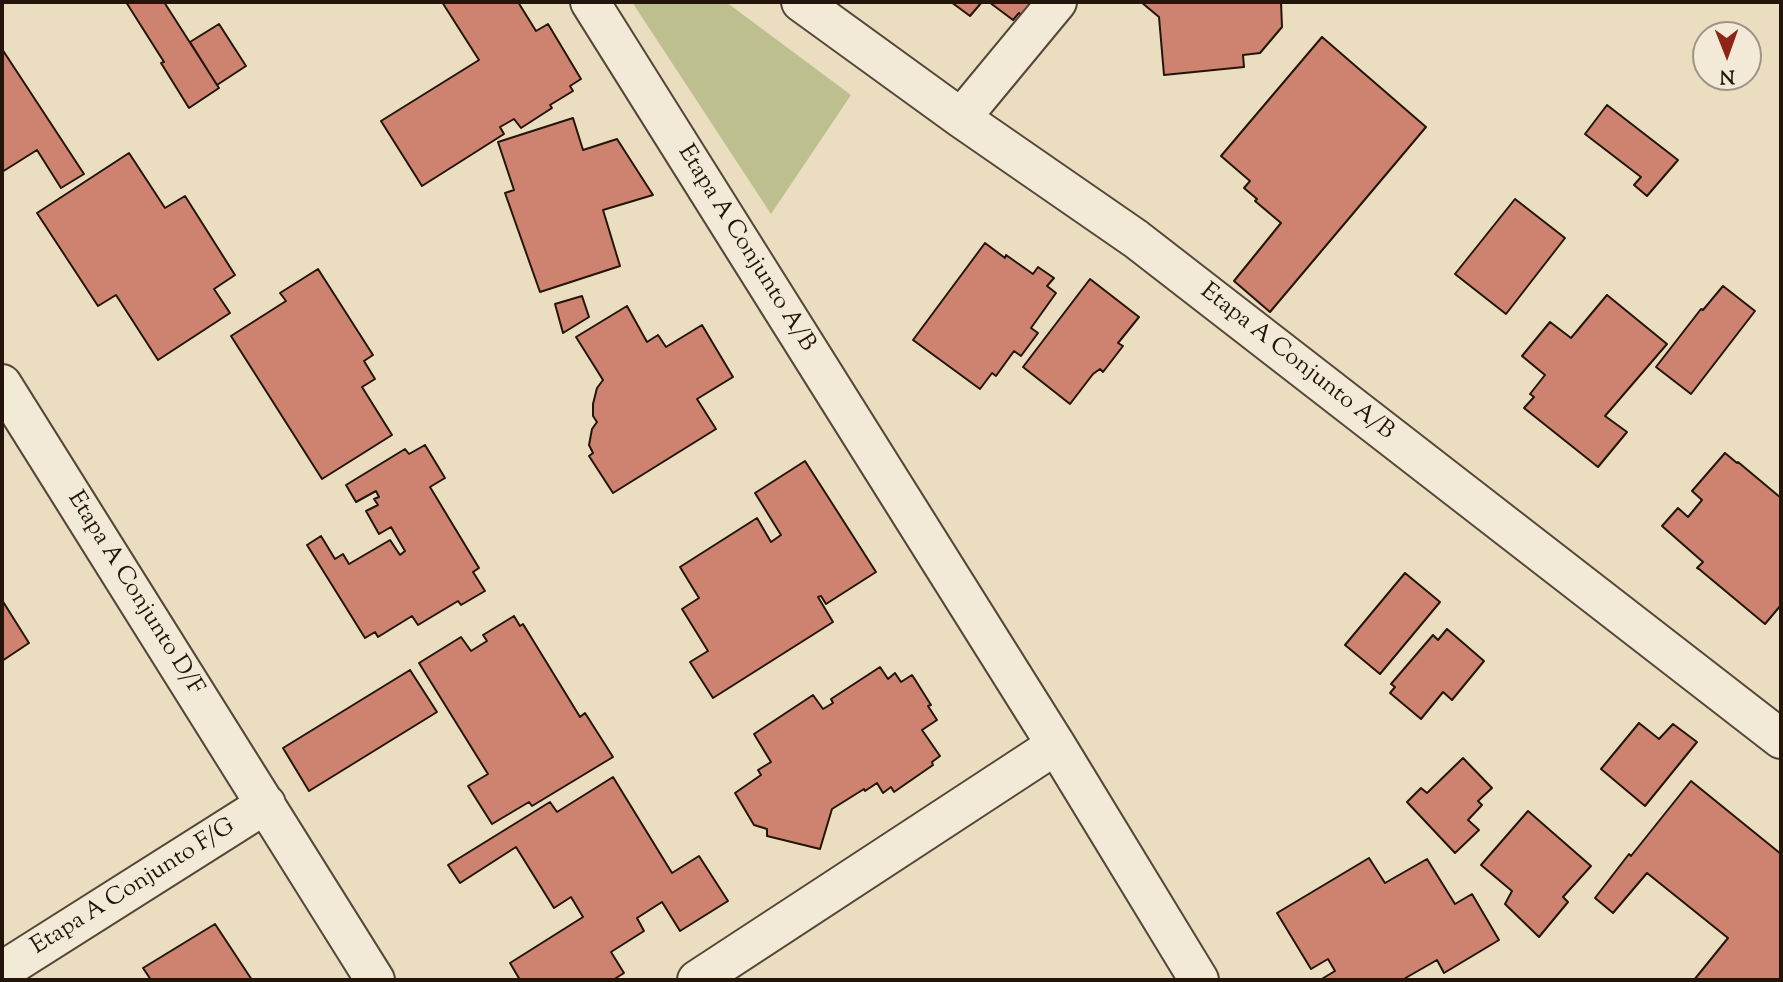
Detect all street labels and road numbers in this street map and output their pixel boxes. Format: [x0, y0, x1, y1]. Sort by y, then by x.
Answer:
street label: Etapa A Conjunto A/B [670, 140, 820, 358]
street label: Etapa A Conjunto A/B [1193, 278, 1399, 448]
street label: Etapa A Conjunto D/F [59, 487, 209, 701]
street label: Etapa A Conjunto F/G [27, 814, 241, 962]

